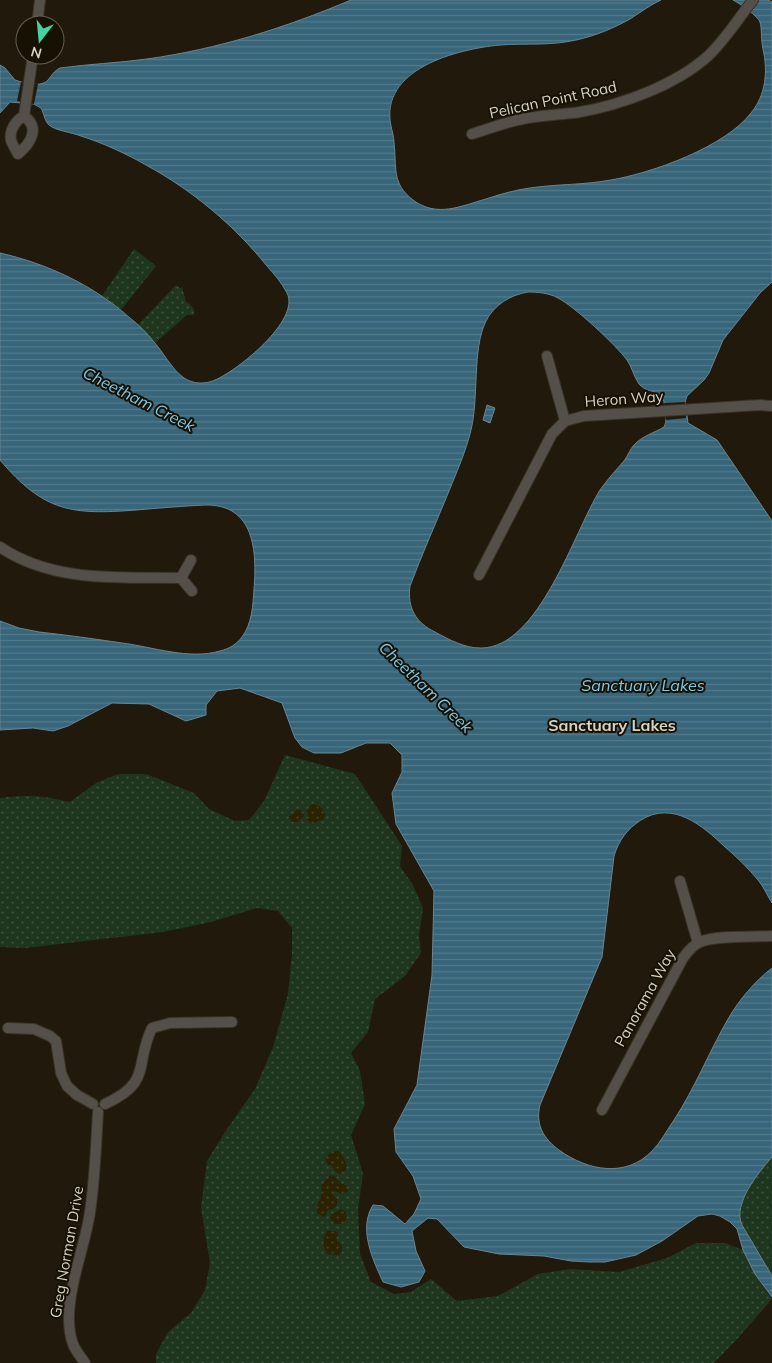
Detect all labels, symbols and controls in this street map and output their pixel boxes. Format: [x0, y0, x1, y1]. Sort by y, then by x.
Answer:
north arrow [15, 15, 65, 65]
text: N [29, 42, 44, 63]
street label: Pelican Point Road [487, 77, 618, 122]
water label: Cheetham Creek [80, 362, 199, 436]
street label: Heron Way [584, 386, 664, 411]
water label: Cheetham Creek [375, 637, 478, 737]
water label: Sanctuary Lakes [581, 675, 705, 695]
district label: Sanctuary Lakes [548, 715, 676, 735]
street label: Panorama Way [610, 945, 679, 1050]
street label: Greg Norman Drive [46, 1184, 87, 1319]

